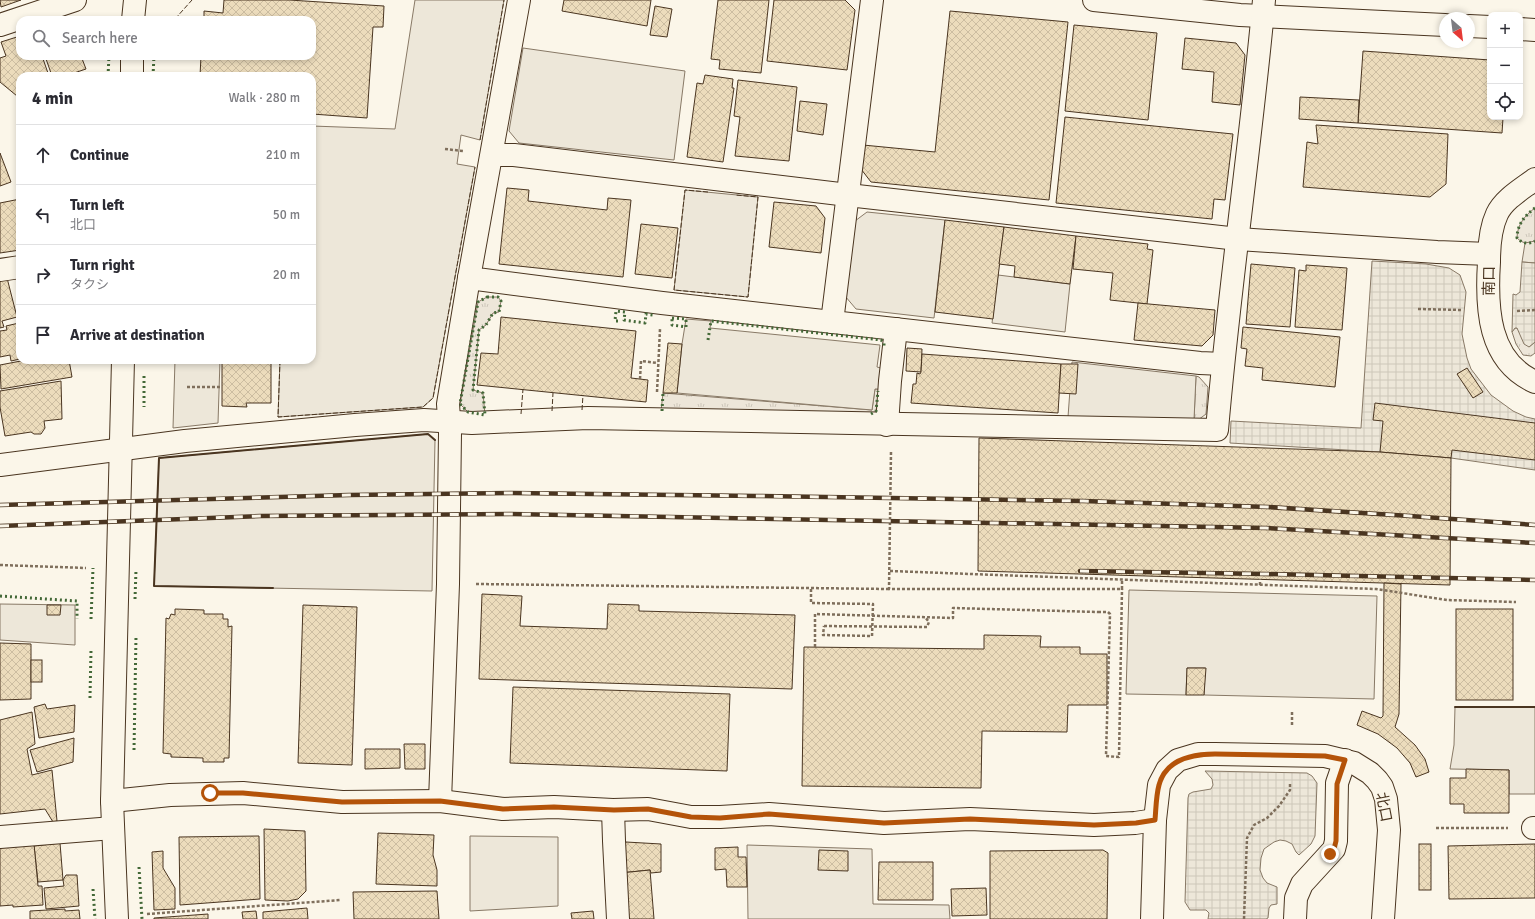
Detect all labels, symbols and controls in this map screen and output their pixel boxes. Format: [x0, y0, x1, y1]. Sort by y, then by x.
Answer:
north arrow [1439, 12, 1475, 48]
map controls [1487, 12, 1523, 120]
button: + [1487, 12, 1523, 48]
search box [16, 16, 316, 60]
icon: search [30, 27, 52, 49]
text: Search here [62, 29, 138, 47]
button: − [1487, 48, 1523, 84]
button: locate [1487, 84, 1523, 120]
text: 4 min [32, 88, 73, 109]
text: Walk · 280 m [229, 90, 300, 106]
icon: ahead [32, 144, 54, 166]
text: Continue [70, 146, 129, 164]
text: 210 m [266, 147, 300, 163]
text: Turn left [70, 196, 124, 214]
icon: left [32, 204, 54, 226]
text: 50 m [273, 207, 300, 223]
text: 北口 [70, 217, 96, 233]
text: Turn right [70, 256, 135, 274]
icon: right [32, 264, 54, 286]
street label: 南口 [1480, 266, 1498, 296]
text: 20 m [273, 267, 300, 283]
text: タクシ [70, 277, 109, 293]
icon: arrive [32, 324, 54, 346]
text: Arrive at destination [70, 326, 205, 344]
route start [201, 784, 219, 802]
street label: 北口 [1372, 791, 1396, 823]
route end [1321, 845, 1339, 863]

